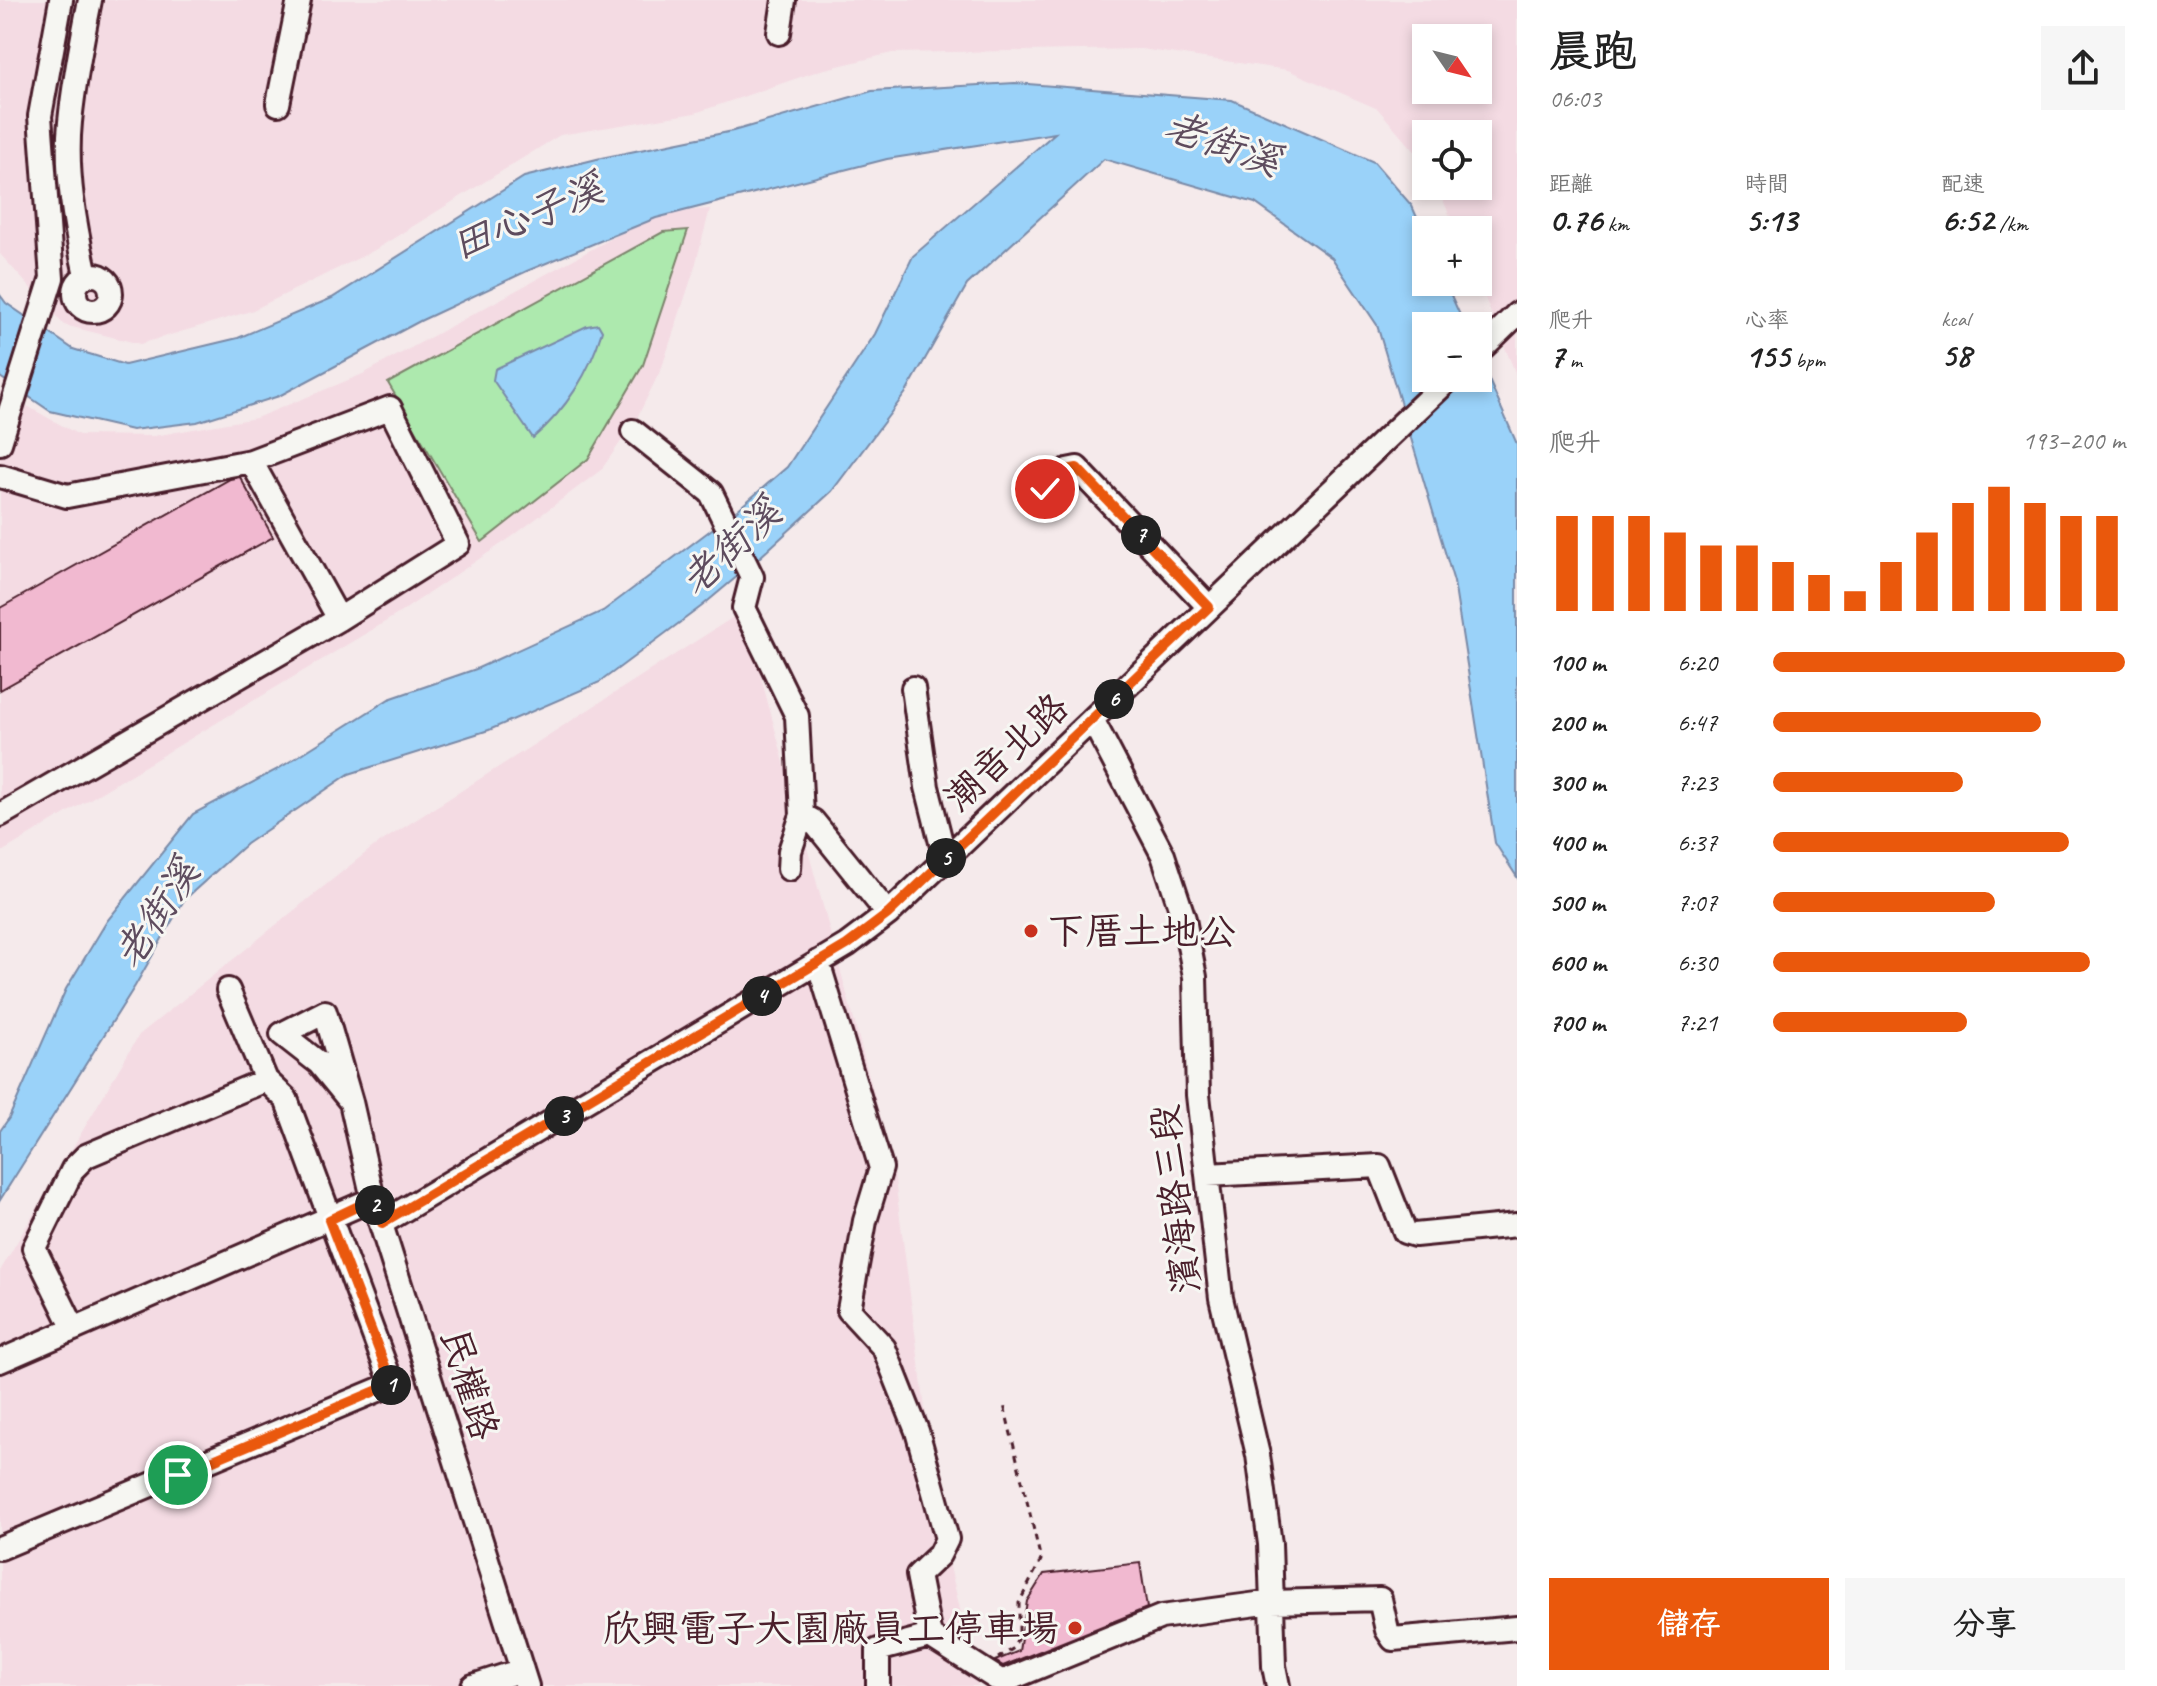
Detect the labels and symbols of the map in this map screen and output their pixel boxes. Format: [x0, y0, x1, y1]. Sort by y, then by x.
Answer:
north arrow [1412, 24, 1492, 104]
water label: 老街溪 [1158, 101, 1289, 188]
water label: 田心子溪 [444, 162, 613, 271]
pin [1011, 455, 1079, 523]
water label: 老街溪 [670, 486, 793, 606]
pin: 7 [1121, 515, 1161, 555]
pin: 6 [1094, 679, 1134, 719]
street label: 潮音北路 [935, 683, 1078, 821]
pin: 5 [926, 838, 966, 878]
water label: 老街溪 [103, 848, 212, 977]
place label: 下厝土地公 [1047, 908, 1237, 955]
marker: 下厝土地公 [1022, 922, 1040, 940]
pin: 4 [742, 976, 782, 1016]
pin: 3 [544, 1096, 584, 1136]
street label: 濱海路三段 [1141, 1102, 1210, 1296]
pin: 2 [355, 1185, 395, 1225]
street label: 民權路 [430, 1323, 509, 1446]
pin: 1 [371, 1365, 411, 1405]
pin [144, 1441, 212, 1509]
place label: 欣興電子大園廠員工停車場 [603, 1605, 1059, 1652]
marker: 欣興電子大園廠員工停車場 [1066, 1619, 1084, 1637]

